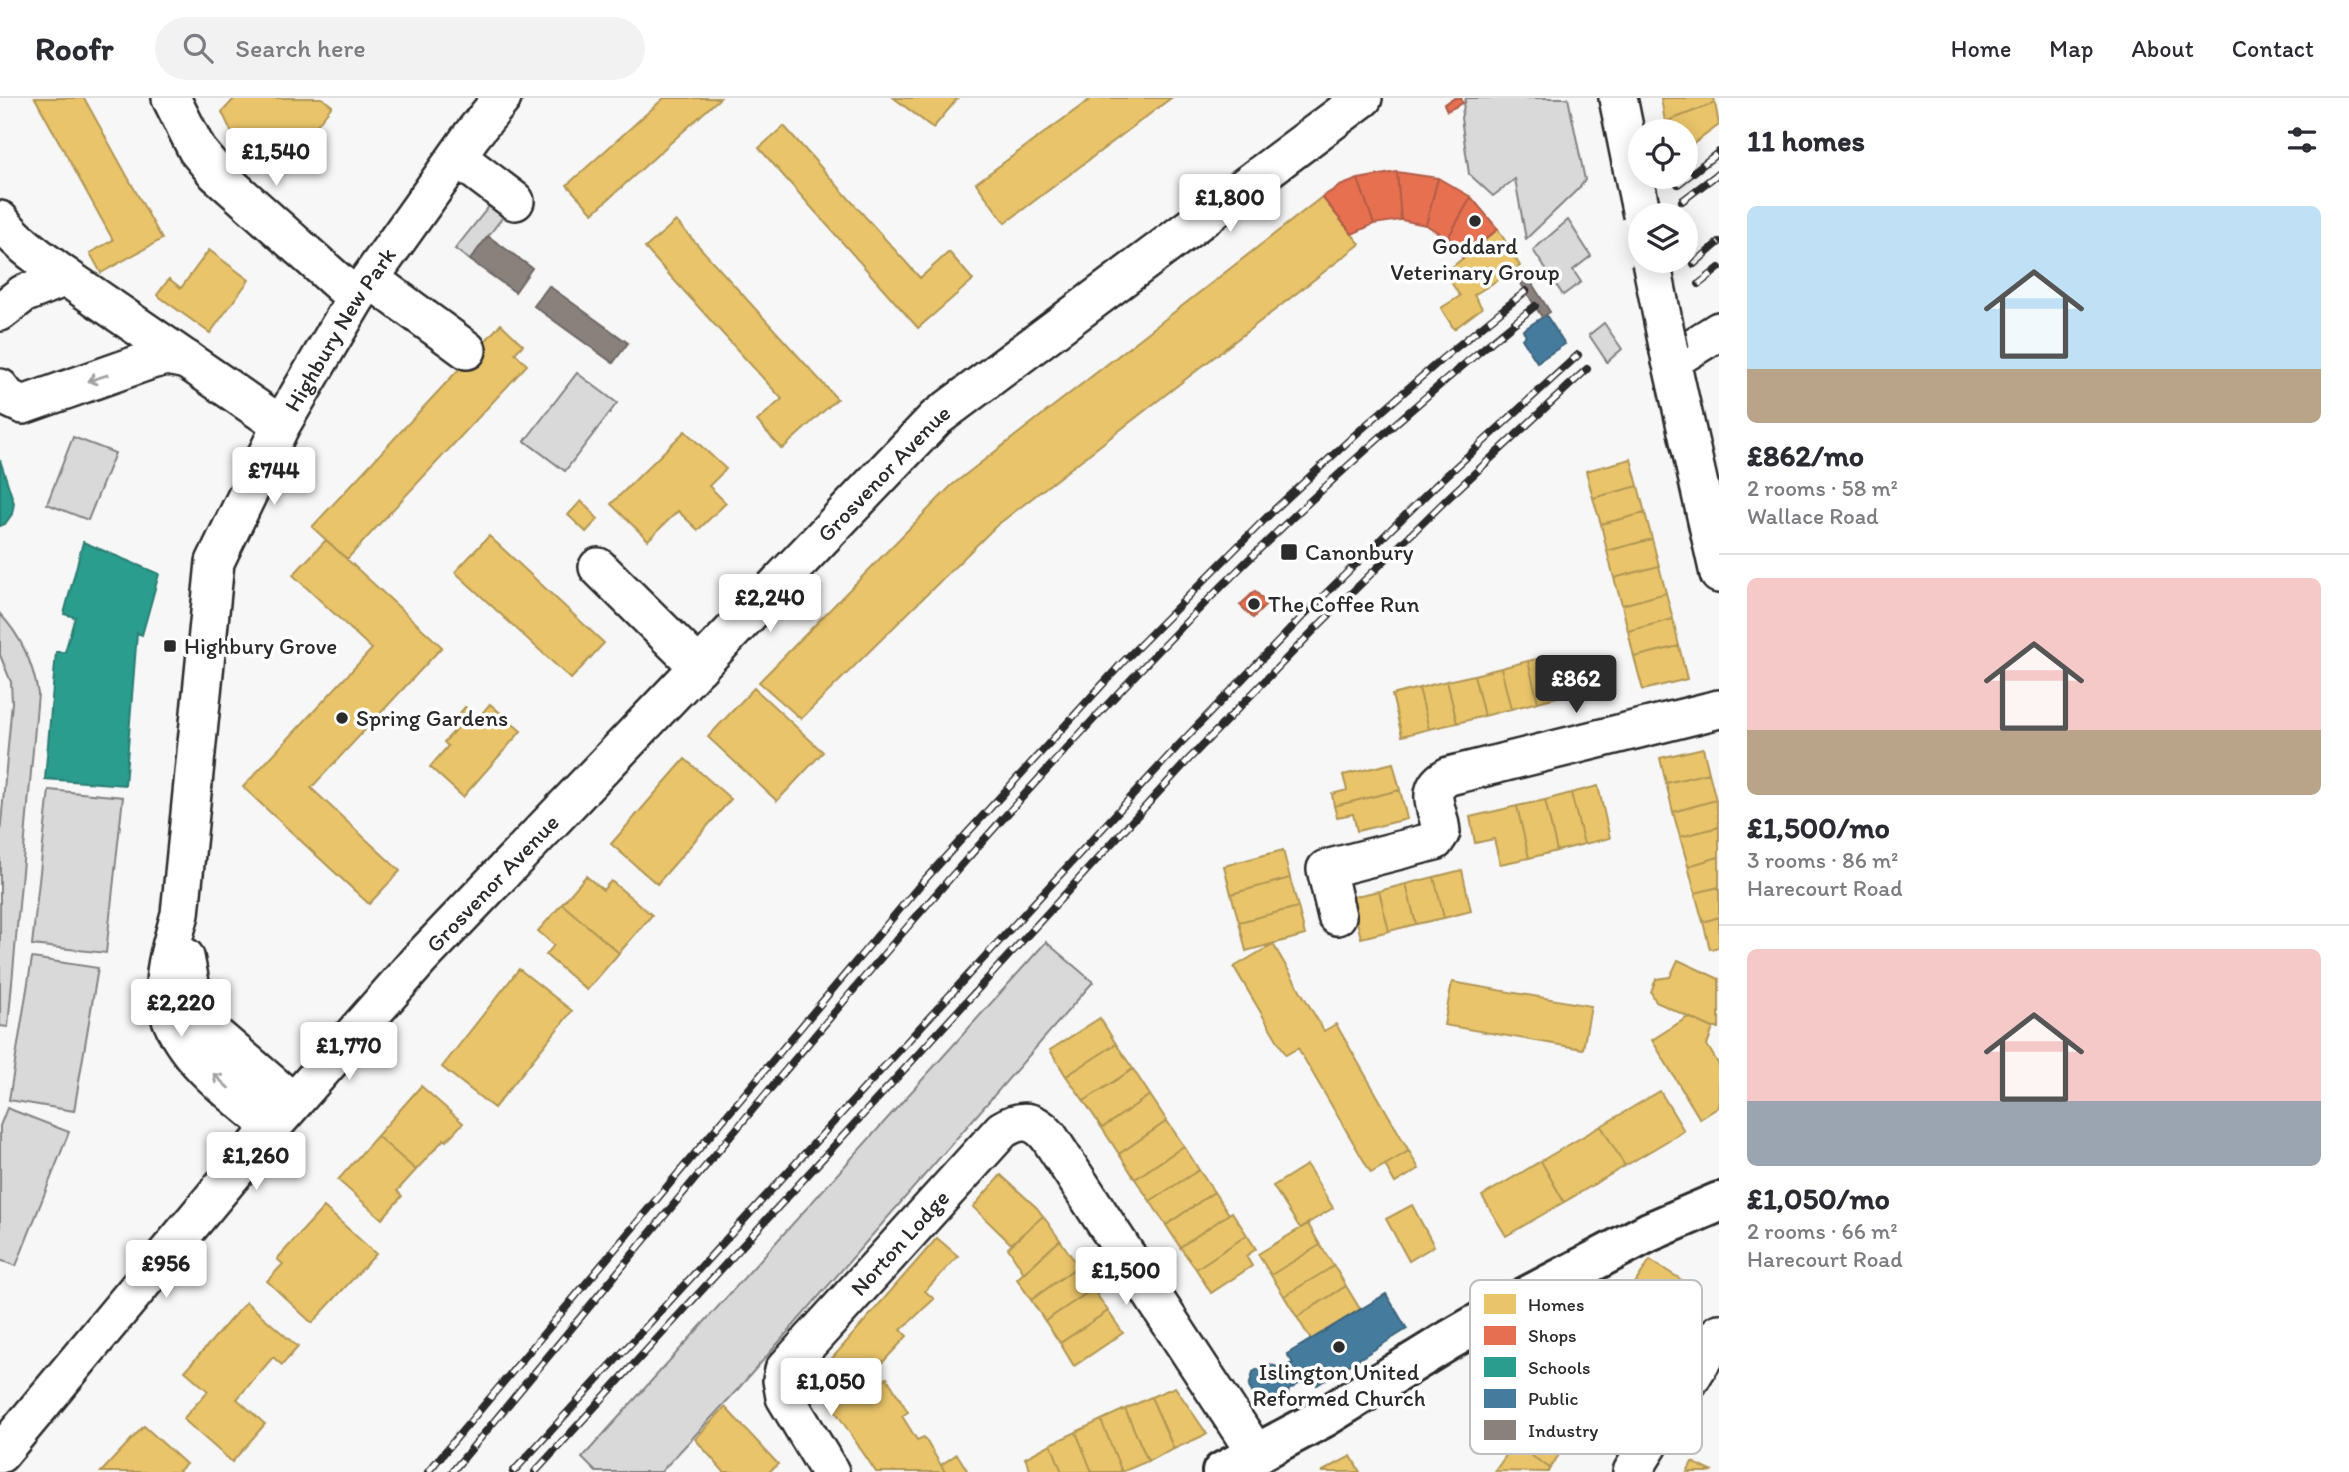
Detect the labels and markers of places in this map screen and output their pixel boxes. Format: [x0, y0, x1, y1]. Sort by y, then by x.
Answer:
pin: £1,540 [219, 129, 333, 188]
pin: £1,800 [1173, 174, 1287, 234]
marker: Goddard Veterinary Group [1467, 213, 1483, 229]
place label: Goddard Veterinary Group [1390, 232, 1560, 286]
pin: £744 [233, 448, 315, 507]
place label: Canonbury [1305, 538, 1414, 566]
marker: Canonbury [1279, 542, 1299, 562]
pin: £2,240 [713, 574, 827, 634]
place label: The Coffee Run [1268, 590, 1420, 618]
marker: The Coffee Run [1246, 596, 1262, 612]
place label: Highbury Grove [184, 632, 337, 660]
marker: Highbury Grove [162, 638, 178, 654]
pin: £862 [1535, 656, 1617, 715]
place label: Spring Gardens [356, 704, 508, 732]
marker: Spring Gardens [334, 710, 350, 726]
pin: £2,220 [124, 979, 238, 1039]
pin: £1,770 [292, 1023, 406, 1082]
pin: £1,260 [199, 1132, 313, 1192]
pin: £956 [125, 1240, 207, 1300]
pin: £1,500 [1069, 1248, 1183, 1307]
marker: Islington United Reformed Church [1331, 1339, 1347, 1355]
pin: £1,050 [774, 1358, 888, 1418]
place label: Islington United Reformed Church [1252, 1358, 1426, 1412]

